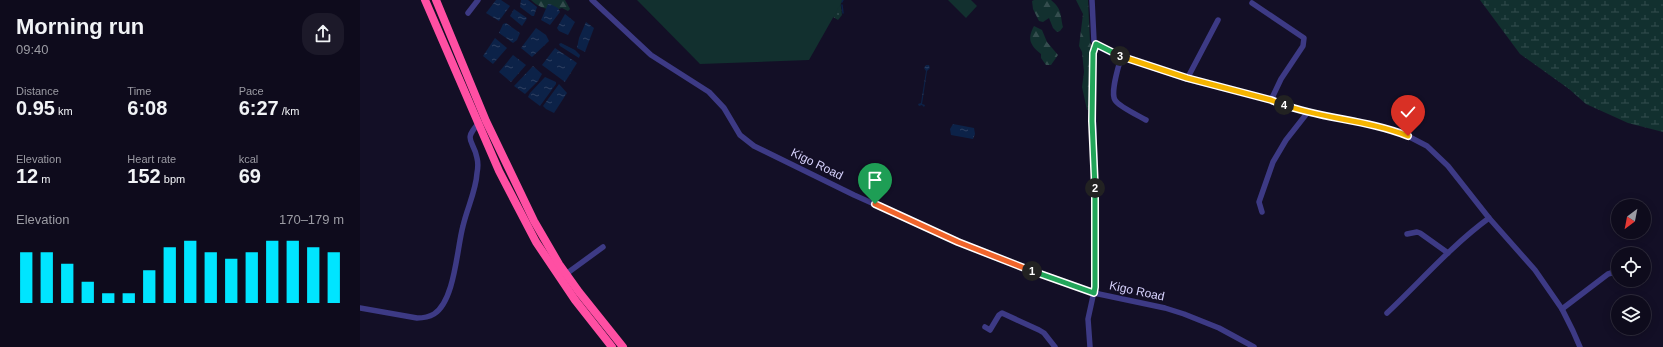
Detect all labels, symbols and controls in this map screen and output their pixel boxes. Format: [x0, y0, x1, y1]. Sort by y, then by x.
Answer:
button: share [302, 13, 344, 55]
text: Morning run [16, 14, 144, 39]
text: 09:40 [16, 42, 49, 57]
pin: 3 [1110, 46, 1130, 66]
text: 3 [1117, 50, 1123, 62]
text: Distance [16, 85, 59, 97]
text: Time [127, 85, 151, 97]
text: Pace [239, 85, 264, 97]
pin: 4 [1274, 95, 1294, 115]
pin [1391, 95, 1425, 136]
text: 0.95 [16, 97, 55, 119]
text: 6:08 [127, 97, 167, 119]
text: 6:27 [239, 97, 279, 119]
text: 4 [1281, 99, 1287, 111]
icon: check [1397, 101, 1419, 123]
text: km [55, 105, 73, 117]
text: /km [279, 105, 299, 117]
street label: Kigo Road [789, 145, 845, 183]
text: Elevation [16, 153, 61, 165]
text: Heart rate [127, 153, 176, 165]
text: kcal [239, 153, 258, 165]
pin [858, 163, 892, 204]
text: 12 [16, 165, 38, 187]
text: 152 [127, 165, 161, 187]
text: 69 [239, 165, 261, 187]
icon: arrive [864, 169, 886, 191]
text: m [38, 173, 50, 185]
text: bpm [161, 173, 185, 185]
pin: 2 [1085, 178, 1105, 198]
text: 2 [1092, 182, 1098, 194]
north arrow [1611, 199, 1651, 239]
map controls [1611, 199, 1651, 335]
text: Elevation [16, 212, 69, 227]
text: 170–179 m [279, 212, 344, 227]
button: locate [1611, 247, 1651, 287]
pin: 1 [1022, 261, 1042, 281]
text: 1 [1029, 265, 1035, 277]
street label: Kigo Road [1108, 278, 1166, 304]
button: layers [1611, 295, 1651, 335]

